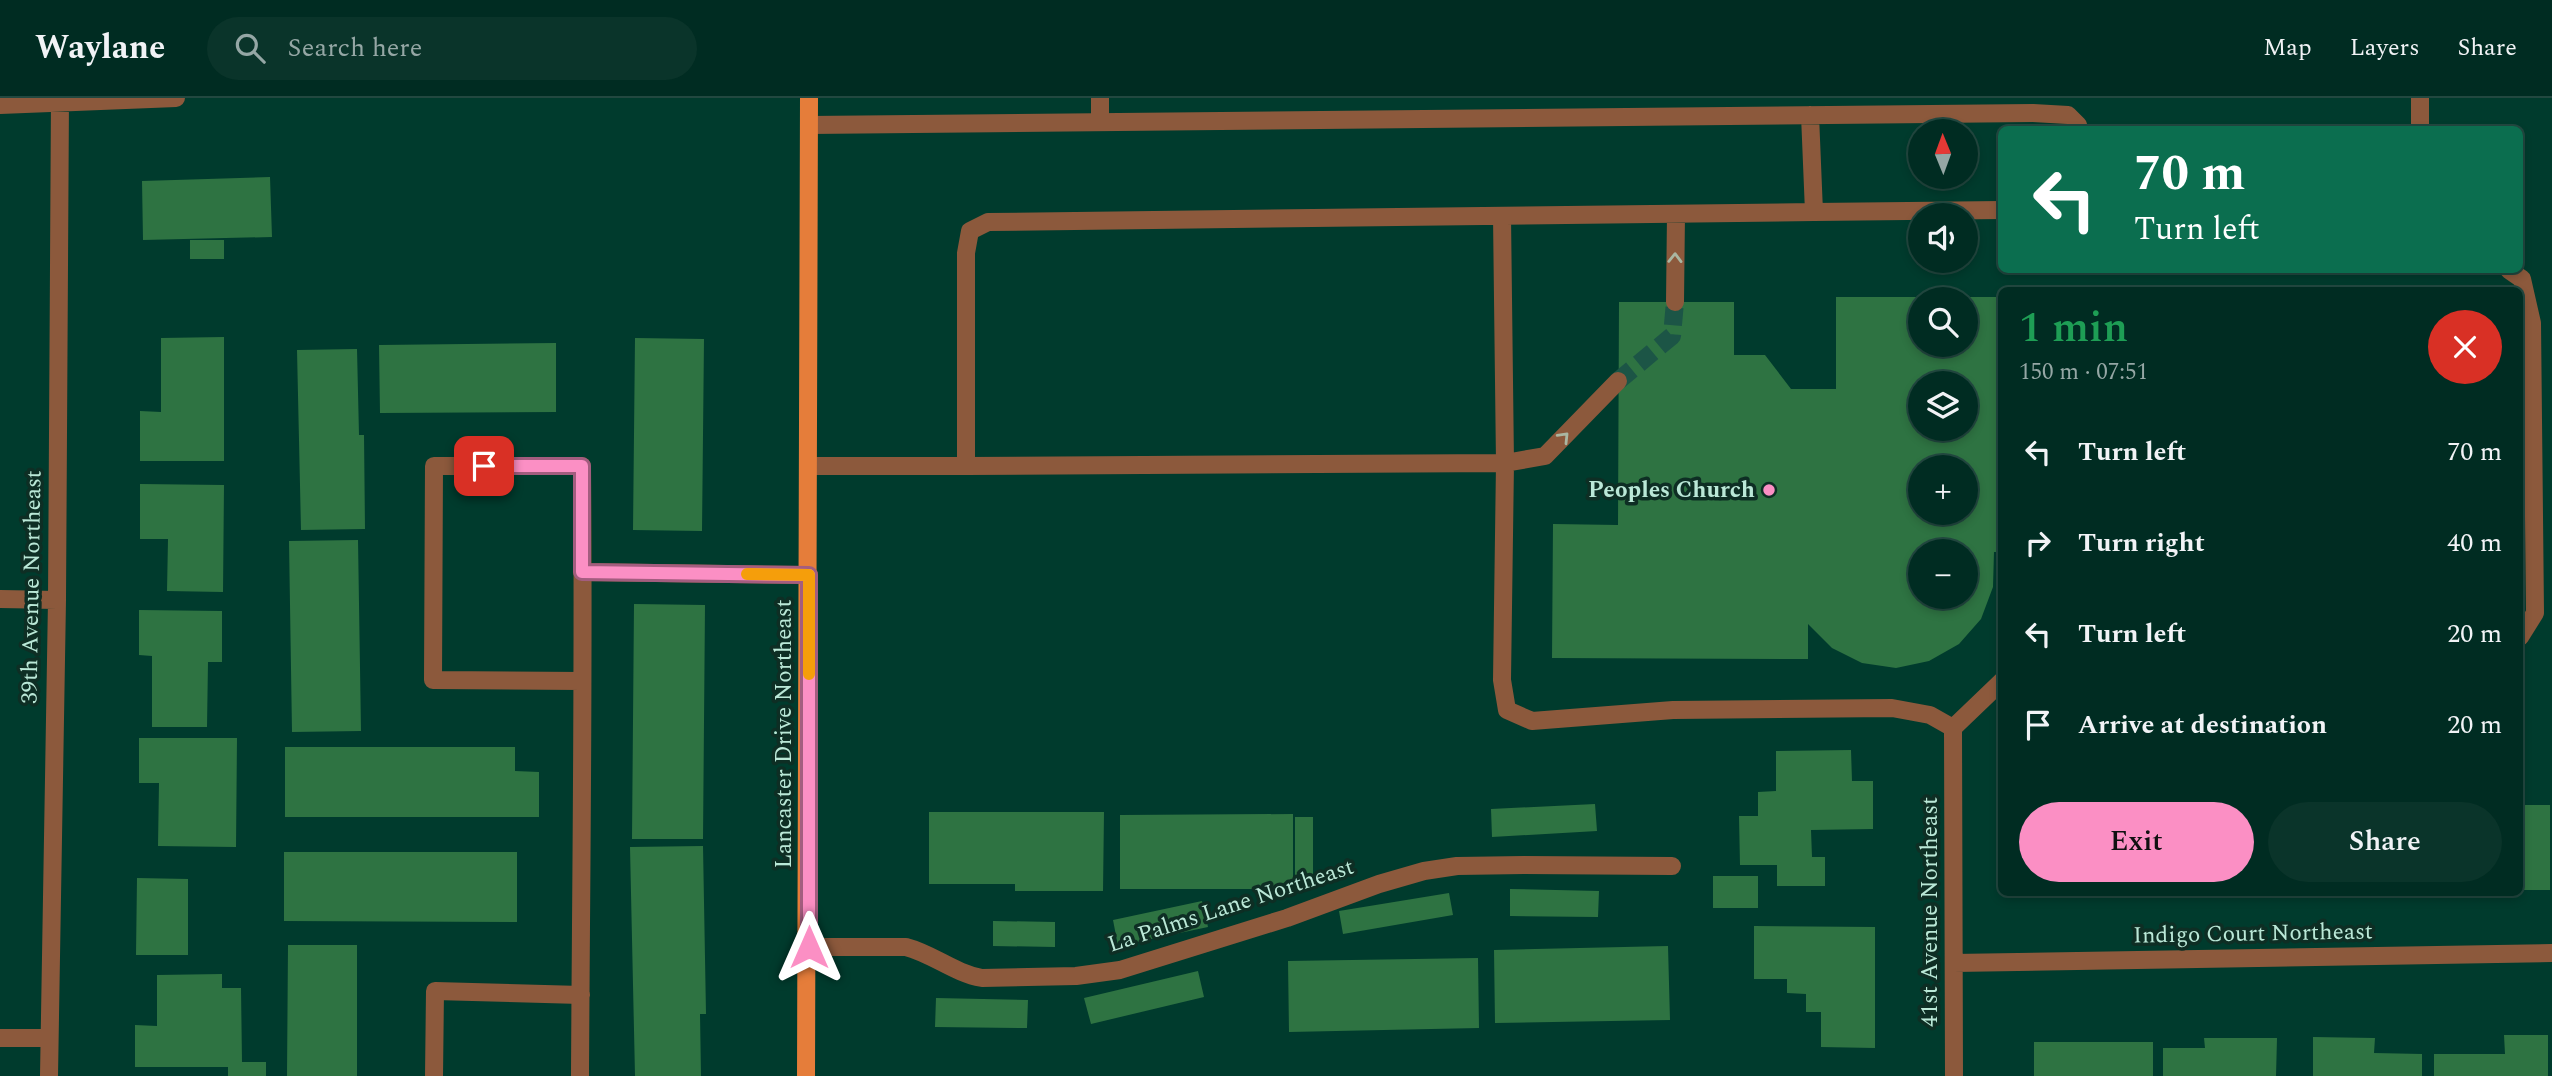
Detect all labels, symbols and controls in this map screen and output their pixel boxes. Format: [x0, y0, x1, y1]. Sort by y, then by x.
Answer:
search box [207, 17, 697, 80]
text: Waylane [35, 23, 165, 73]
text: Search here [287, 28, 422, 68]
icon: search [231, 29, 269, 67]
text: Map [2263, 30, 2312, 66]
text: Layers [2350, 30, 2420, 66]
text: Share [2458, 30, 2517, 66]
north arrow [1908, 119, 1978, 189]
map controls [1908, 119, 1978, 609]
text: 70 m [2134, 137, 2245, 212]
icon: left [2019, 154, 2110, 245]
button: sound [1908, 203, 1978, 273]
text: Turn left [2134, 205, 2260, 254]
one-way arrow [1667, 252, 1683, 263]
button: search [1908, 287, 1978, 357]
text: 1 min [2019, 297, 2128, 360]
button: close [2428, 310, 2502, 384]
text: 150 m · 07:51 [2019, 355, 2148, 390]
button: layers [1908, 371, 1978, 441]
one-way arrow [1556, 432, 1569, 445]
text: Turn left [2078, 432, 2186, 472]
text: 70 m [2447, 432, 2502, 472]
icon: left [2019, 433, 2057, 471]
pin [454, 436, 514, 496]
icon: arrive [465, 447, 503, 485]
button: + [1908, 455, 1978, 525]
street label: 39th Avenue Northeast [12, 470, 52, 704]
place label: Peoples Church [1588, 473, 1755, 508]
marker: Peoples Church [1761, 482, 1777, 498]
text: Turn right [2078, 523, 2205, 563]
text: 40 m [2447, 523, 2502, 563]
icon: right [2019, 524, 2057, 562]
button: − [1908, 539, 1978, 609]
street label: Lancaster Drive Northeast [767, 599, 802, 869]
text: Turn left [2078, 614, 2186, 654]
text: 20 m [2447, 614, 2502, 654]
icon: left [2019, 615, 2057, 653]
text: Arrive at destination [2078, 705, 2327, 745]
text: 20 m [2447, 705, 2502, 745]
icon: arrive [2019, 706, 2057, 744]
street label: 41st Avenue Northeast [1913, 797, 1948, 1027]
button: Exit [2019, 802, 2254, 882]
button: Share [2268, 802, 2502, 882]
street label: La Palms Lane Northeast [1103, 850, 1359, 962]
position arrow [772, 910, 846, 984]
street label: Indigo Court Northeast [2133, 914, 2373, 954]

